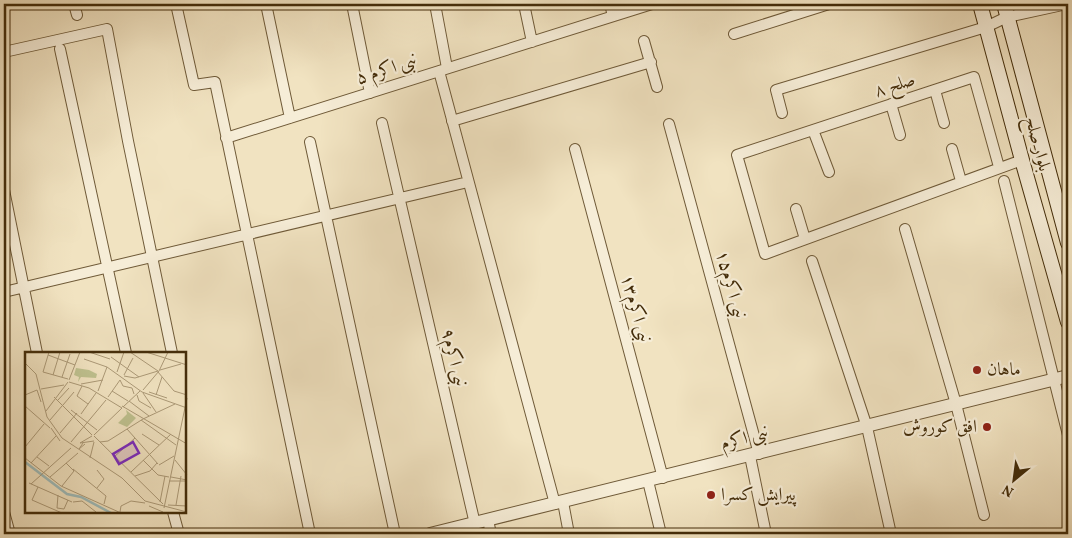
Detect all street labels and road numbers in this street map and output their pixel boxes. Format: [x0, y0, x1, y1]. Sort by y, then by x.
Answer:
street label: نبی اکرم ۵ [353, 48, 422, 94]
street label: ۸ صلح [871, 68, 919, 106]
street label: بلوار صلح [1016, 114, 1056, 175]
street label: نبی اکرم۱۵ [707, 248, 751, 323]
street label: نبی اکرم۱۳ [612, 272, 656, 347]
street label: نبی اکرم۹ [432, 326, 472, 390]
street label: نبی اکرم [718, 421, 772, 459]

